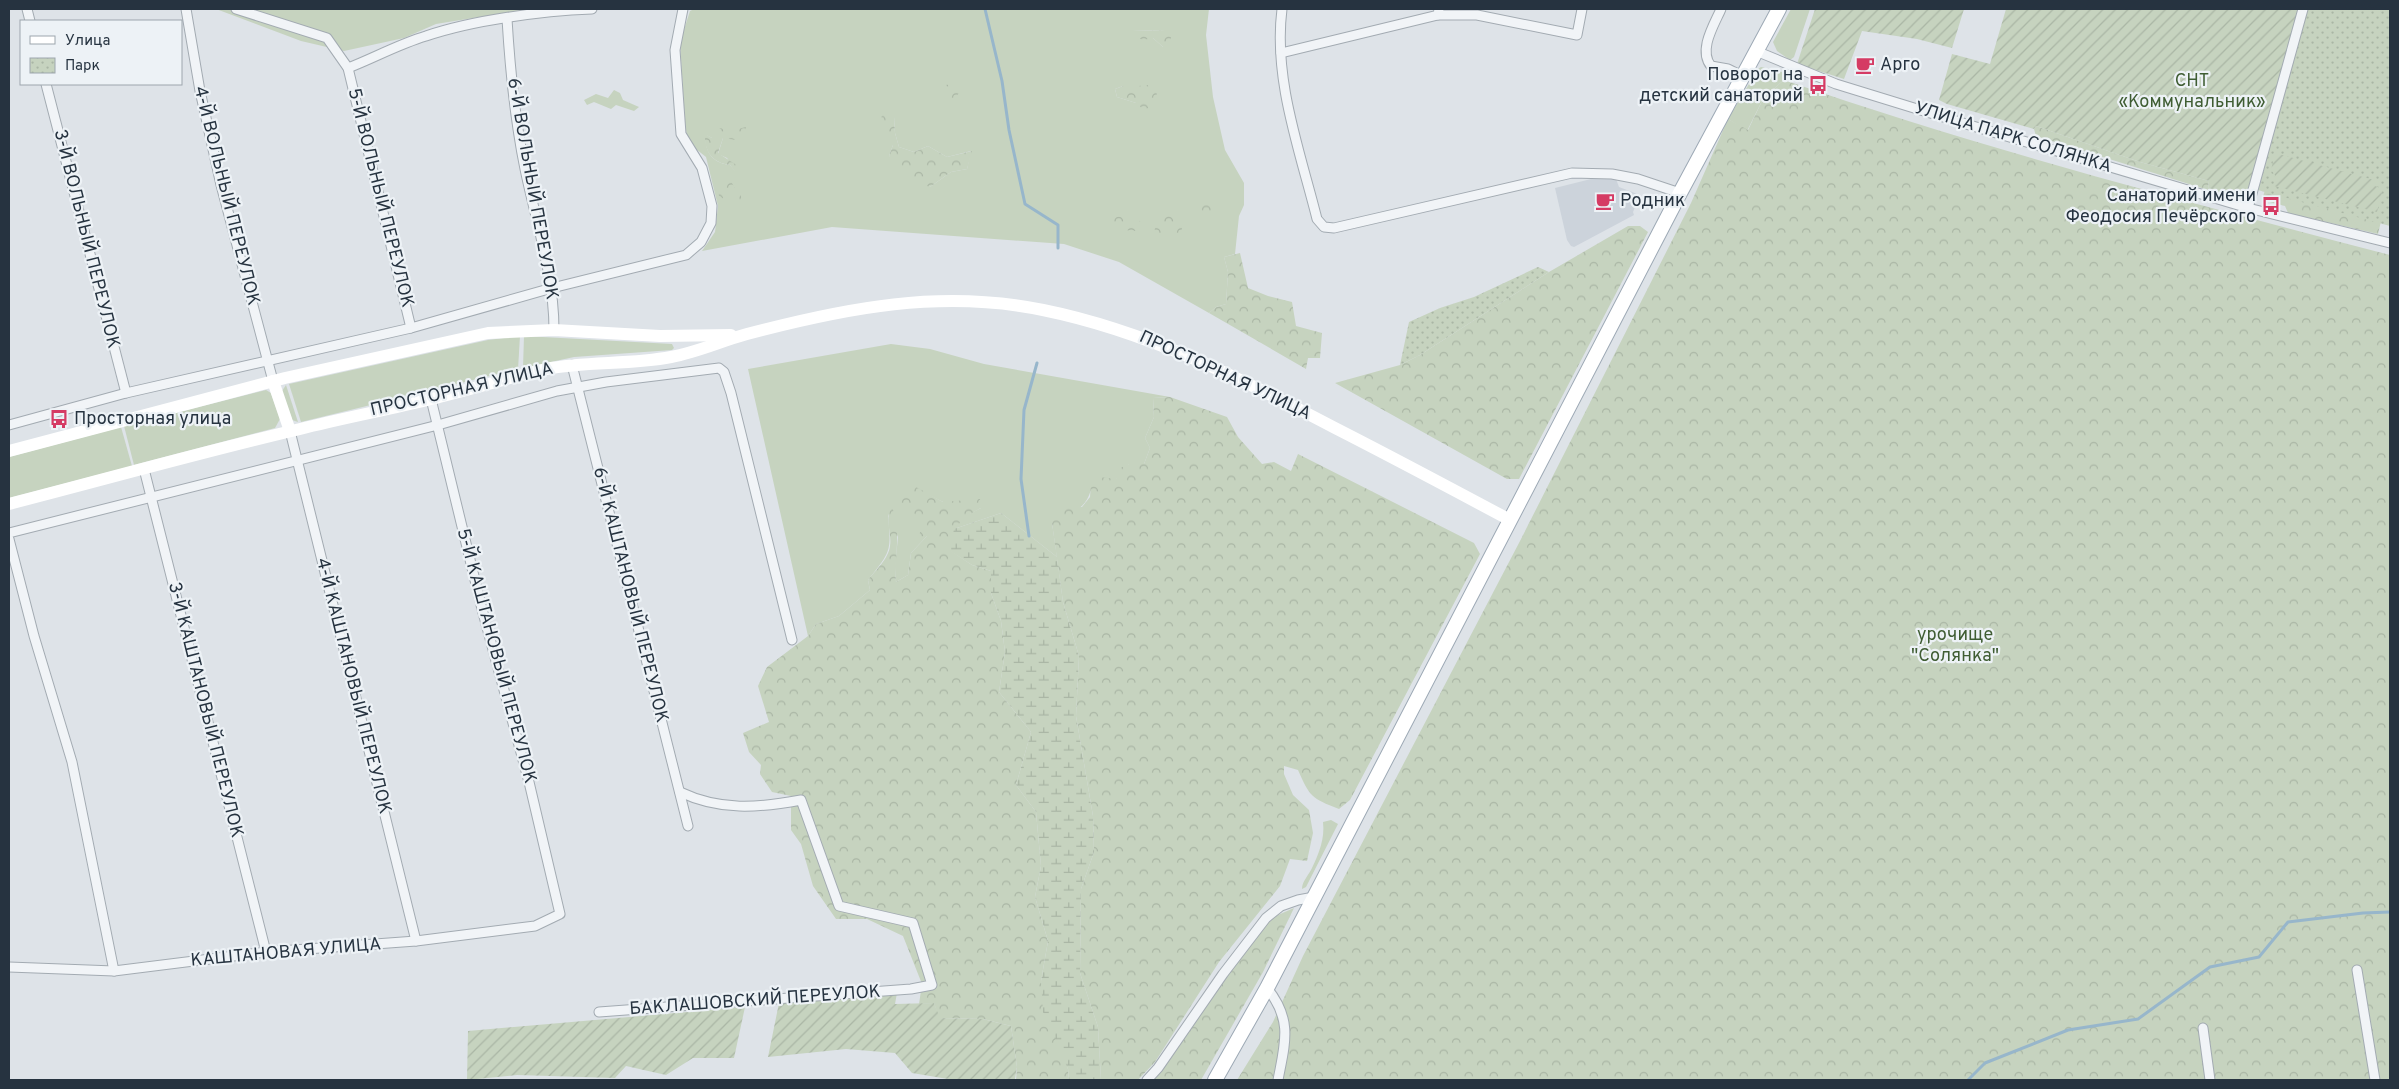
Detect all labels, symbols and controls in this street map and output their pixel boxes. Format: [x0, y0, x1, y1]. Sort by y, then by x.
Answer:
legend [20, 20, 182, 85]
text: Улица [65, 32, 110, 51]
cafe icon: Арго [1854, 54, 1876, 76]
place label: Арго [1880, 54, 1920, 77]
text: Парк [65, 57, 100, 76]
place label: Поворот на детский санаторий [1639, 64, 1803, 108]
park label: СНТ «Коммунальник» [2119, 70, 2265, 114]
bus stop icon: Поворот на детский санаторий [1807, 74, 1829, 96]
street label: 6-Й ВОЛЬНЫЙ ПЕРЕУЛОК [501, 76, 565, 302]
street label: 4-Й ВОЛЬНЫЙ ПЕРЕУЛОК [188, 83, 266, 308]
street label: 5-Й ВОЛЬНЫЙ ПЕРЕУЛОК [342, 85, 420, 310]
street label: УЛИЦА ПАРК СОЛЯНКА [1912, 97, 2114, 179]
street label: 3-Й ВОЛЬНЫЙ ПЕРЕУЛОК [48, 127, 126, 351]
place label: Санаторий имени Феодосия Печёрского [2066, 185, 2256, 229]
cafe icon: Родник [1594, 190, 1616, 212]
place label: Родник [1620, 190, 1685, 213]
bus stop icon: Санаторий имени Феодосия Печёрского [2260, 195, 2282, 217]
street label: ПРОСТОРНАЯ УЛИЦА [1135, 326, 1315, 426]
street label: ПРОСТОРНАЯ УЛИЦА [368, 358, 556, 422]
bus stop icon: Просторная улица [48, 408, 70, 430]
place label: Просторная улица [74, 408, 231, 431]
street label: 6-Й КАШТАНОВЫЙ ПЕРЕУЛОК [587, 464, 675, 725]
street label: 5-Й КАШТАНОВЫЙ ПЕРЕУЛОК [451, 525, 543, 786]
street label: 4-Й КАШТАНОВЫЙ ПЕРЕУЛОК [310, 555, 398, 817]
street label: 3-Й КАШТАНОВЫЙ ПЕРЕУЛОК [162, 579, 250, 840]
park label: урочище "Солянка" [1911, 624, 1999, 668]
street label: КАШТАНОВАЯ УЛИЦА [190, 933, 382, 973]
street label: БАКЛАШОВСКИЙ ПЕРЕУЛОК [629, 979, 881, 1021]

